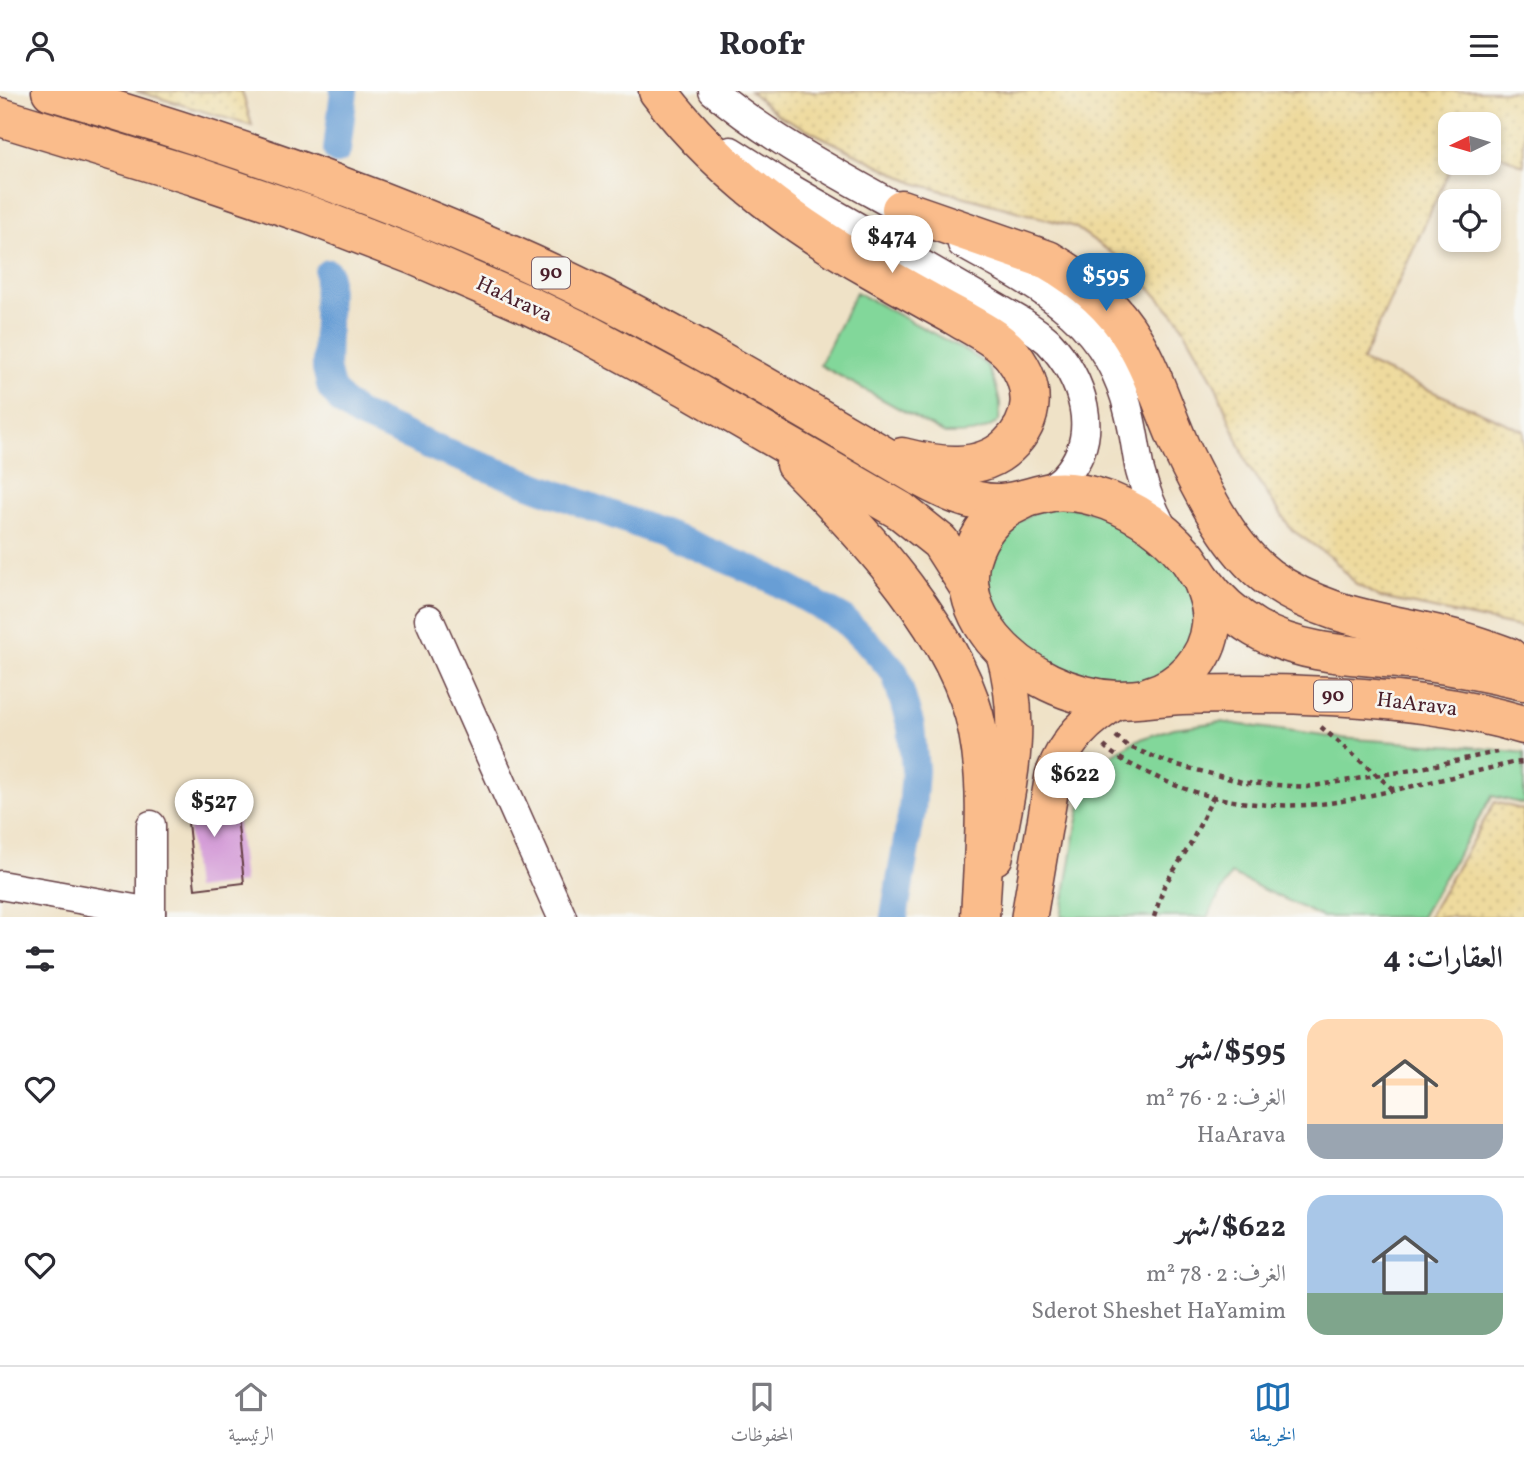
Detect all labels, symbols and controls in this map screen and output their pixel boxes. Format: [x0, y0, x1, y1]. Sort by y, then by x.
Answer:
text: Roofr [719, 24, 805, 68]
icon: person [21, 27, 59, 65]
icon: menu [1465, 27, 1503, 65]
north arrow [1438, 112, 1502, 175]
map controls [1438, 112, 1501, 252]
button: locate [1438, 189, 1501, 252]
pin: $474 [851, 215, 933, 275]
text: $474 [867, 222, 917, 254]
pin: $595 [1065, 253, 1147, 313]
road number: 90 [532, 257, 570, 289]
text: $595 [1082, 260, 1130, 292]
street label: HaArava [471, 270, 557, 330]
road number: 90 [1314, 681, 1352, 711]
street label: HaArava [1375, 686, 1459, 724]
pin: $622 [1034, 753, 1116, 812]
text: $622 [1050, 759, 1100, 791]
pin: $527 [173, 779, 255, 839]
text: $527 [191, 786, 237, 818]
text: العقارات: 4 [1383, 938, 1503, 980]
icon: filters [21, 940, 59, 978]
text: $595/شهر [1178, 1031, 1286, 1073]
icon: home [1363, 1047, 1447, 1131]
icon: heart [21, 1070, 59, 1108]
text: الغرف: 2 · 76 m² [1146, 1083, 1286, 1115]
text: HaArava [1197, 1120, 1286, 1152]
text: $622/شهر [1176, 1207, 1286, 1249]
icon: home [1363, 1223, 1447, 1307]
icon: heart [21, 1246, 59, 1284]
text: الغرف: 2 · 78 m² [1146, 1259, 1286, 1291]
text: Sderot Sheshet HaYamim [1031, 1296, 1286, 1328]
tab: الرئيسية [228, 1378, 274, 1453]
tab: المحفوظات [730, 1378, 793, 1453]
tab: الخريطة [1250, 1378, 1296, 1453]

